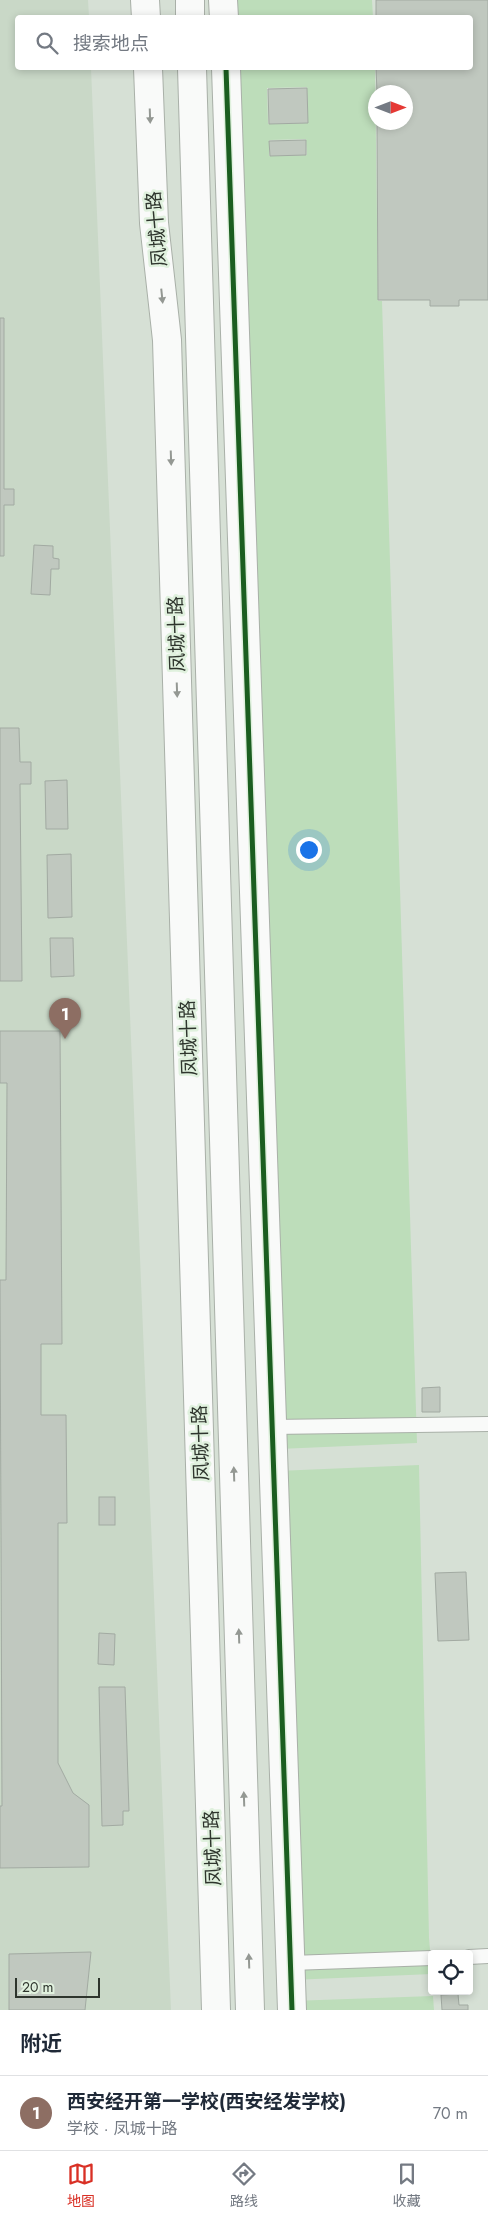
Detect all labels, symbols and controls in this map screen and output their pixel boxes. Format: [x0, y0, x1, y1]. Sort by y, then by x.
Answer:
search box [15, 15, 473, 70]
icon: search [33, 29, 61, 57]
text: 搜索地点 [73, 30, 149, 57]
north arrow [368, 85, 413, 130]
one-way arrow [146, 108, 154, 124]
street label: 凤城十路 [140, 190, 173, 268]
one-way arrow [158, 288, 166, 304]
one-way arrow [167, 450, 175, 466]
street label: 凤城十路 [162, 596, 191, 672]
one-way arrow [174, 683, 182, 699]
your location [296, 837, 322, 863]
pin: 1 [49, 998, 81, 1039]
street label: 凤城十路 [174, 1000, 203, 1076]
street label: 凤城十路 [186, 1405, 215, 1481]
one-way arrow [230, 1466, 238, 1482]
one-way arrow [235, 1628, 243, 1644]
one-way arrow [240, 1791, 248, 1807]
street label: 凤城十路 [198, 1810, 227, 1886]
map controls [428, 1950, 473, 1995]
button: locate [428, 1950, 473, 1995]
one-way arrow [244, 1953, 252, 1969]
scale bar [15, 1975, 100, 1998]
text: 20 m [22, 1977, 54, 1997]
text: 附近 [20, 2029, 62, 2059]
text: 西安经开第一学校(西安经发学校) [67, 2088, 346, 2115]
text: 1 [32, 2102, 40, 2125]
text: 70 m [433, 2102, 468, 2125]
text: 学校 · 凤城十路 [67, 2117, 177, 2140]
tab: 地图 [67, 2160, 95, 2211]
tab: 路线 [230, 2160, 258, 2211]
tab: 收藏 [393, 2160, 421, 2211]

